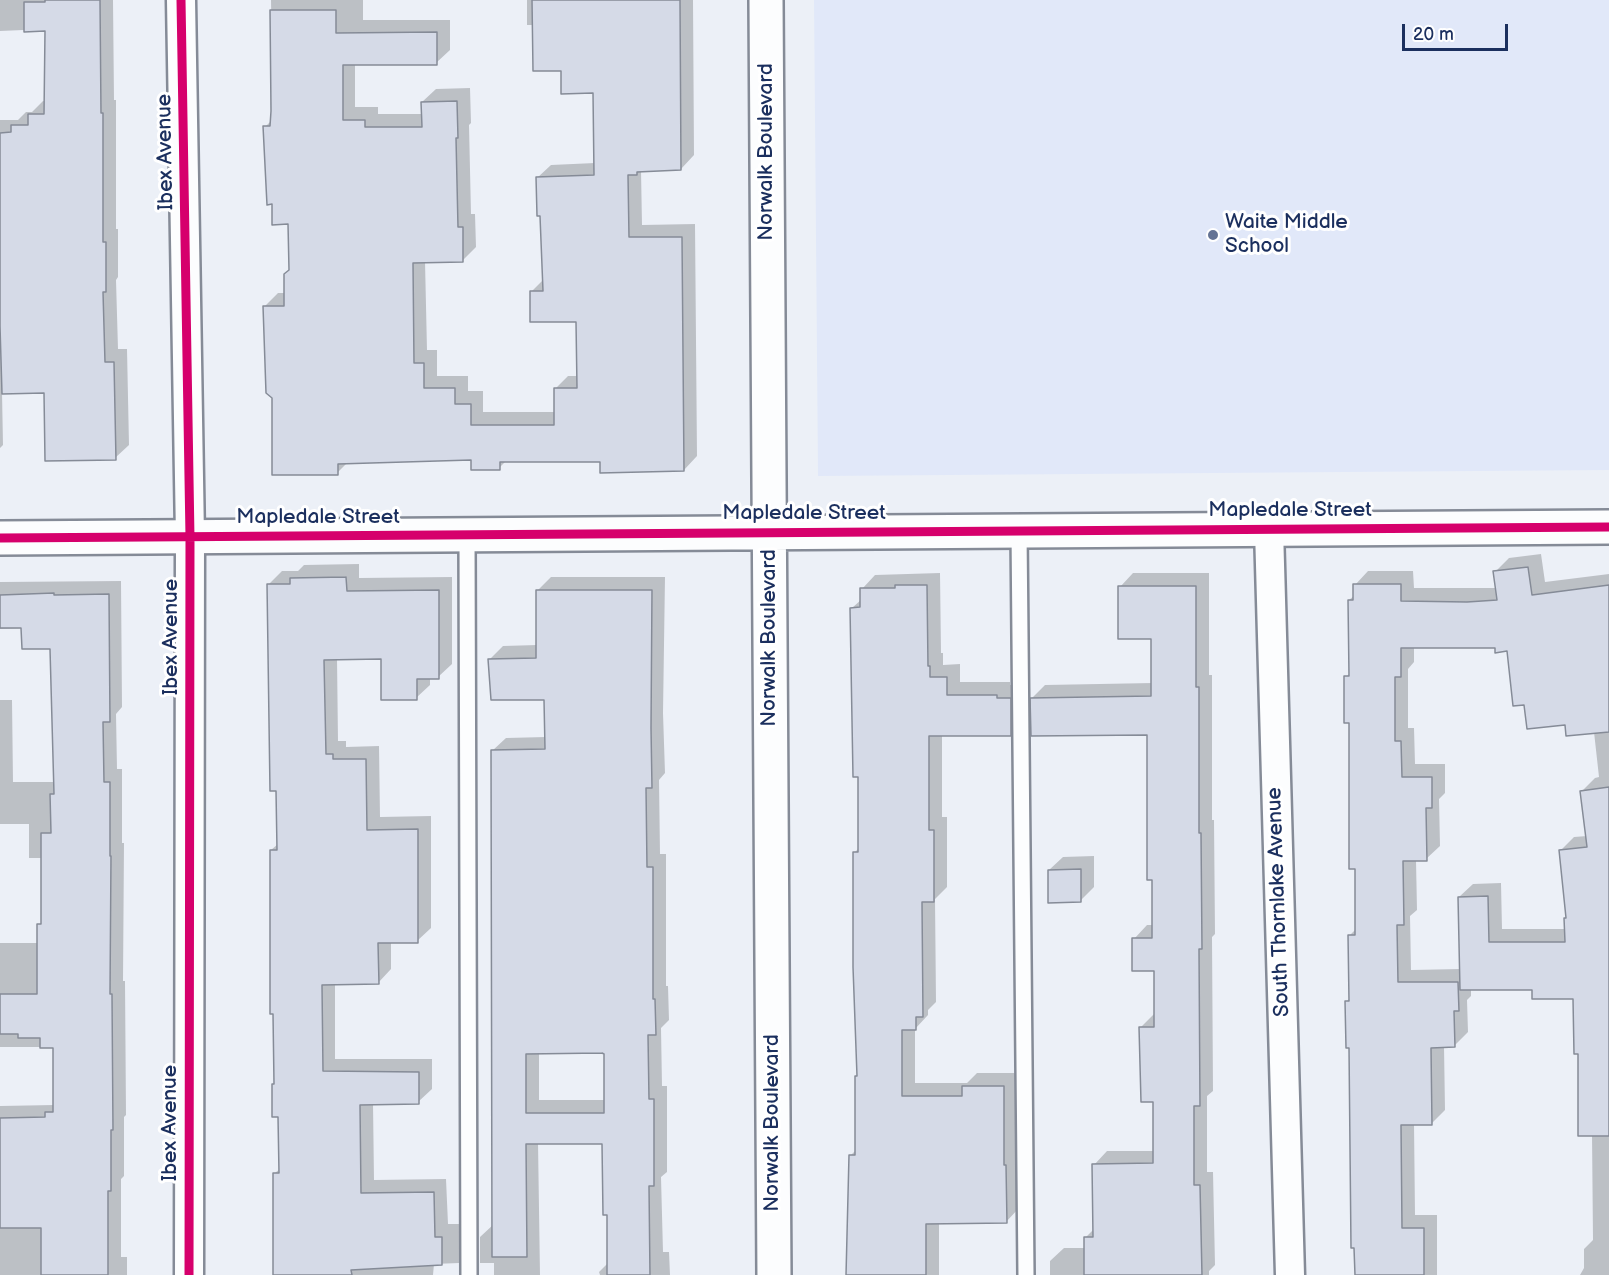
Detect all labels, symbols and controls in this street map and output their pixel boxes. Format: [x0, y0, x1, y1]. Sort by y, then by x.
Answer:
scale bar [1405, 12, 1512, 50]
text: 20 m [1413, 24, 1454, 45]
street label: Norwalk Boulevard [754, 63, 780, 241]
street label: Ibex Avenue [152, 94, 180, 210]
place label: Waite Middle School [1225, 210, 1348, 260]
marker: Waite Middle School [1206, 228, 1220, 242]
street label: Mapledale Street [1208, 498, 1372, 524]
street label: Mapledale Street [722, 501, 886, 527]
street label: Mapledale Street [236, 505, 400, 531]
street label: Norwalk Boulevard [757, 549, 783, 727]
street label: Ibex Avenue [159, 579, 185, 695]
street label: South Thornlake Avenue [1262, 787, 1296, 1017]
street label: Norwalk Boulevard [760, 1034, 786, 1212]
street label: Ibex Avenue [158, 1065, 184, 1181]

